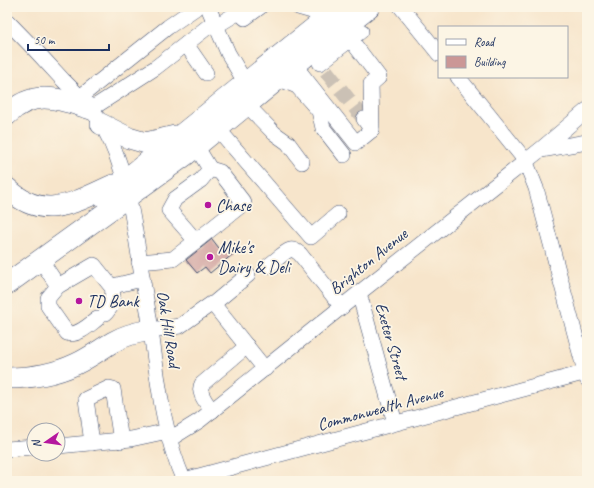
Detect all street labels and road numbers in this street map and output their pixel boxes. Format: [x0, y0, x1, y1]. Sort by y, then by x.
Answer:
street label: Brighton Avenue [325, 223, 413, 299]
street label: Oak Hill Road [152, 289, 185, 371]
street label: Exeter Street [371, 300, 413, 384]
street label: Commonwealth Avenue [315, 381, 447, 435]

